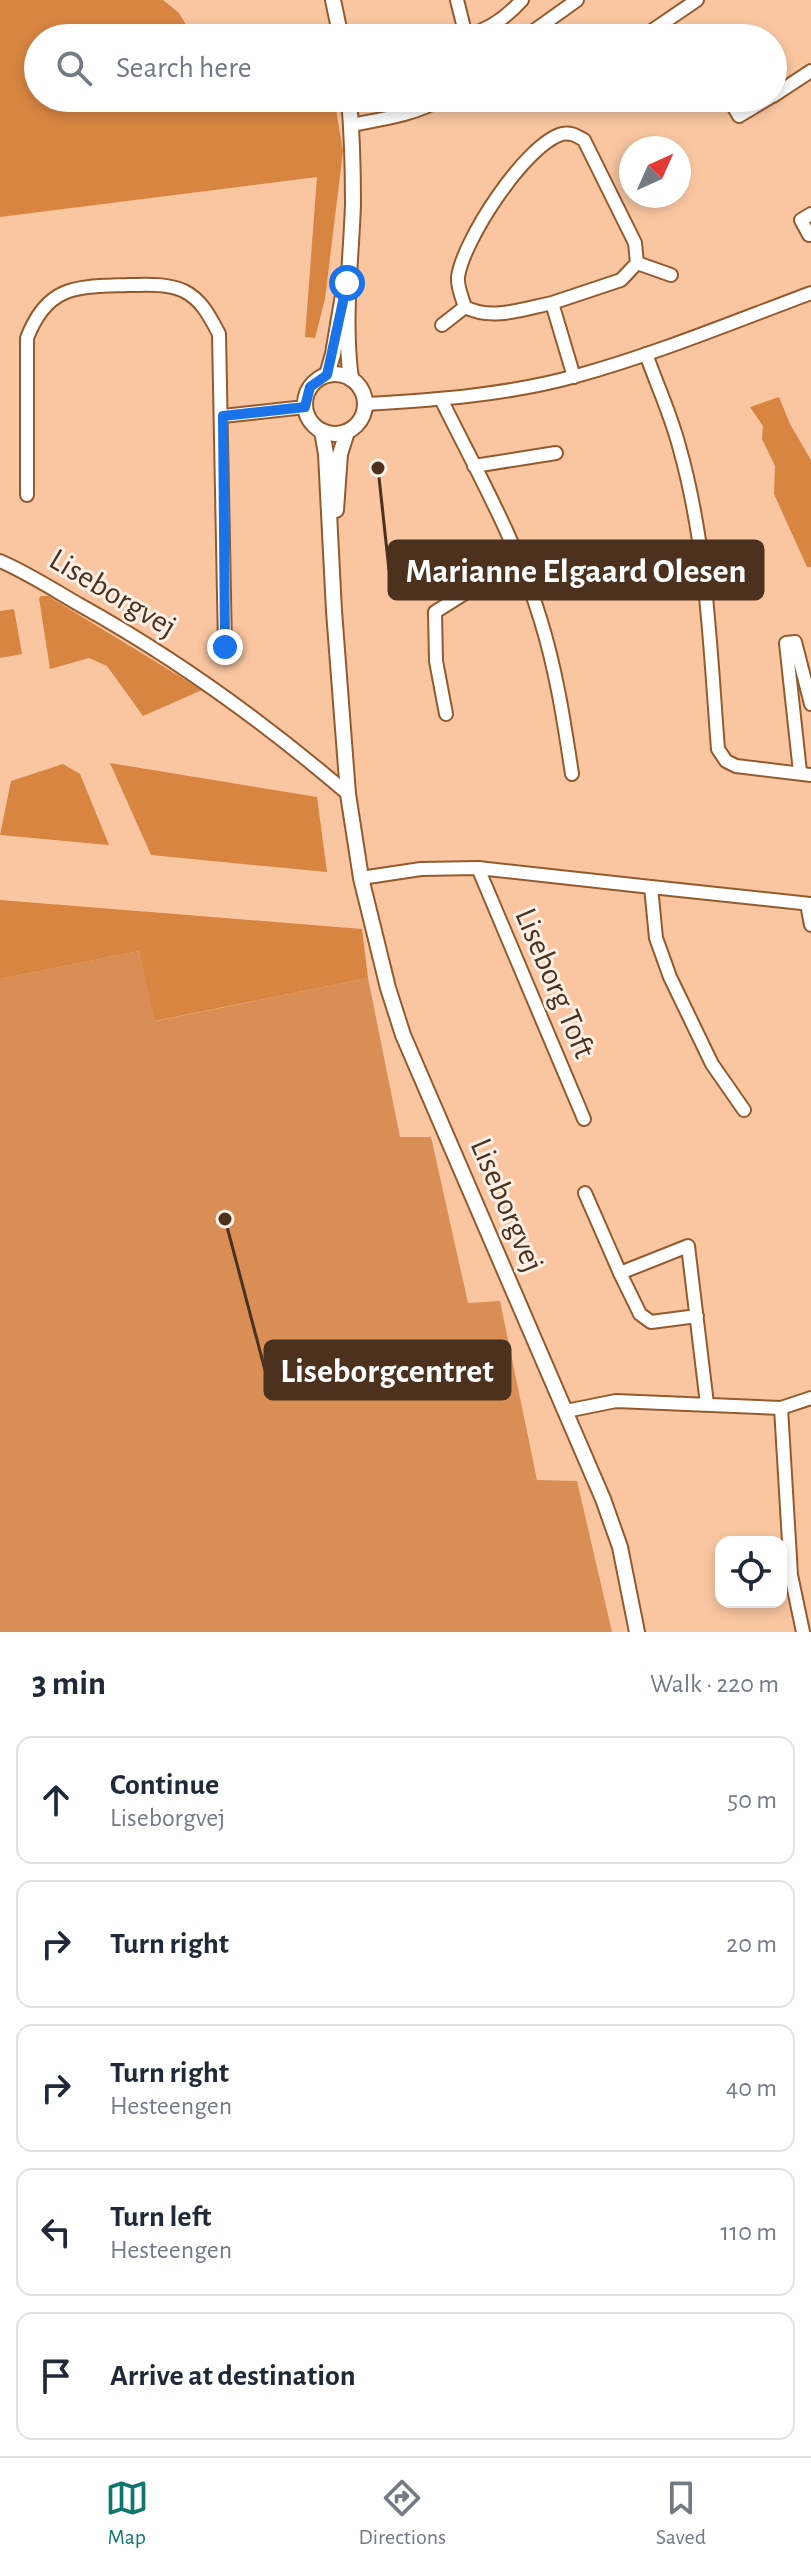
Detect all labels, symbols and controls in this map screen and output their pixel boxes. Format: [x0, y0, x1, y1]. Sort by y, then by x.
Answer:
search box [24, 24, 787, 112]
icon: search [52, 46, 96, 90]
text: Search here [116, 53, 252, 83]
north arrow [619, 136, 691, 208]
route start [329, 265, 365, 301]
callout: Marianne Elgaard Olesen [389, 541, 763, 599]
street label: Liseborgvej [44, 543, 182, 643]
text: Marianne Elgaard Olesen [405, 555, 747, 589]
route end [207, 629, 243, 665]
street label: Liseborg Toft [509, 903, 601, 1063]
street label: Liseborgvej [465, 1134, 549, 1276]
callout: Liseborgcentret [265, 1341, 510, 1399]
text: Liseborgcentret [280, 1355, 494, 1389]
map controls [715, 1536, 787, 1608]
button: locate [715, 1536, 787, 1608]
text: 3 min [32, 1667, 106, 1701]
text: Walk · 220 m [650, 1671, 779, 1697]
text: Continue [110, 1770, 219, 1800]
icon: ahead [34, 1778, 78, 1822]
text: 50 m [727, 1787, 777, 1813]
text: Liseborgvej [110, 1805, 225, 1831]
icon: right [34, 1922, 78, 1966]
text: Turn right [110, 1929, 229, 1959]
text: 20 m [726, 1931, 777, 1957]
text: Turn right [110, 2058, 229, 2088]
icon: right [34, 2066, 78, 2110]
text: 40 m [726, 2075, 777, 2101]
text: Hesteengen [110, 2093, 232, 2119]
text: Turn left [110, 2202, 211, 2232]
icon: left [34, 2210, 78, 2254]
text: 110 m [720, 2219, 777, 2245]
text: Hesteengen [110, 2237, 232, 2263]
icon: arrive [34, 2354, 78, 2398]
text: Arrive at destination [110, 2361, 356, 2391]
tab: Map [105, 2476, 149, 2550]
tab: Directions [358, 2476, 446, 2550]
tab: Saved [656, 2476, 706, 2550]

